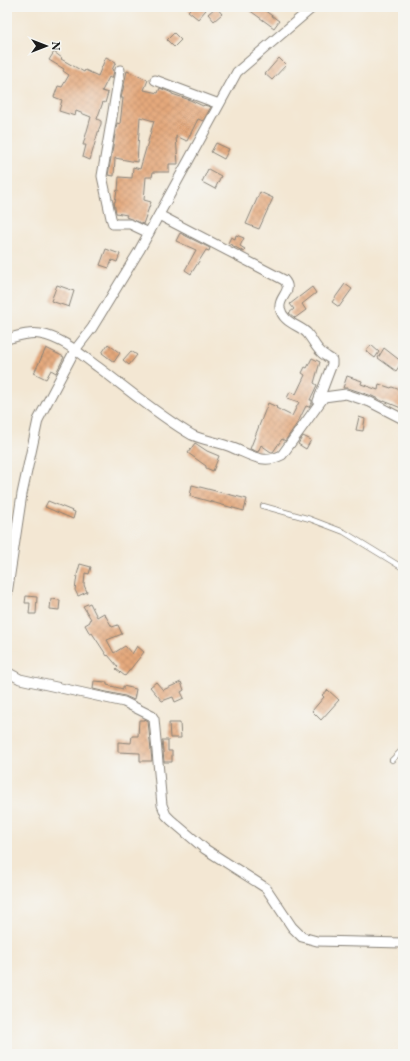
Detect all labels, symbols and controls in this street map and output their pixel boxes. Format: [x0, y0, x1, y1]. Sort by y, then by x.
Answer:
north arrow [26, 26, 66, 66]
text: N [49, 42, 63, 51]

